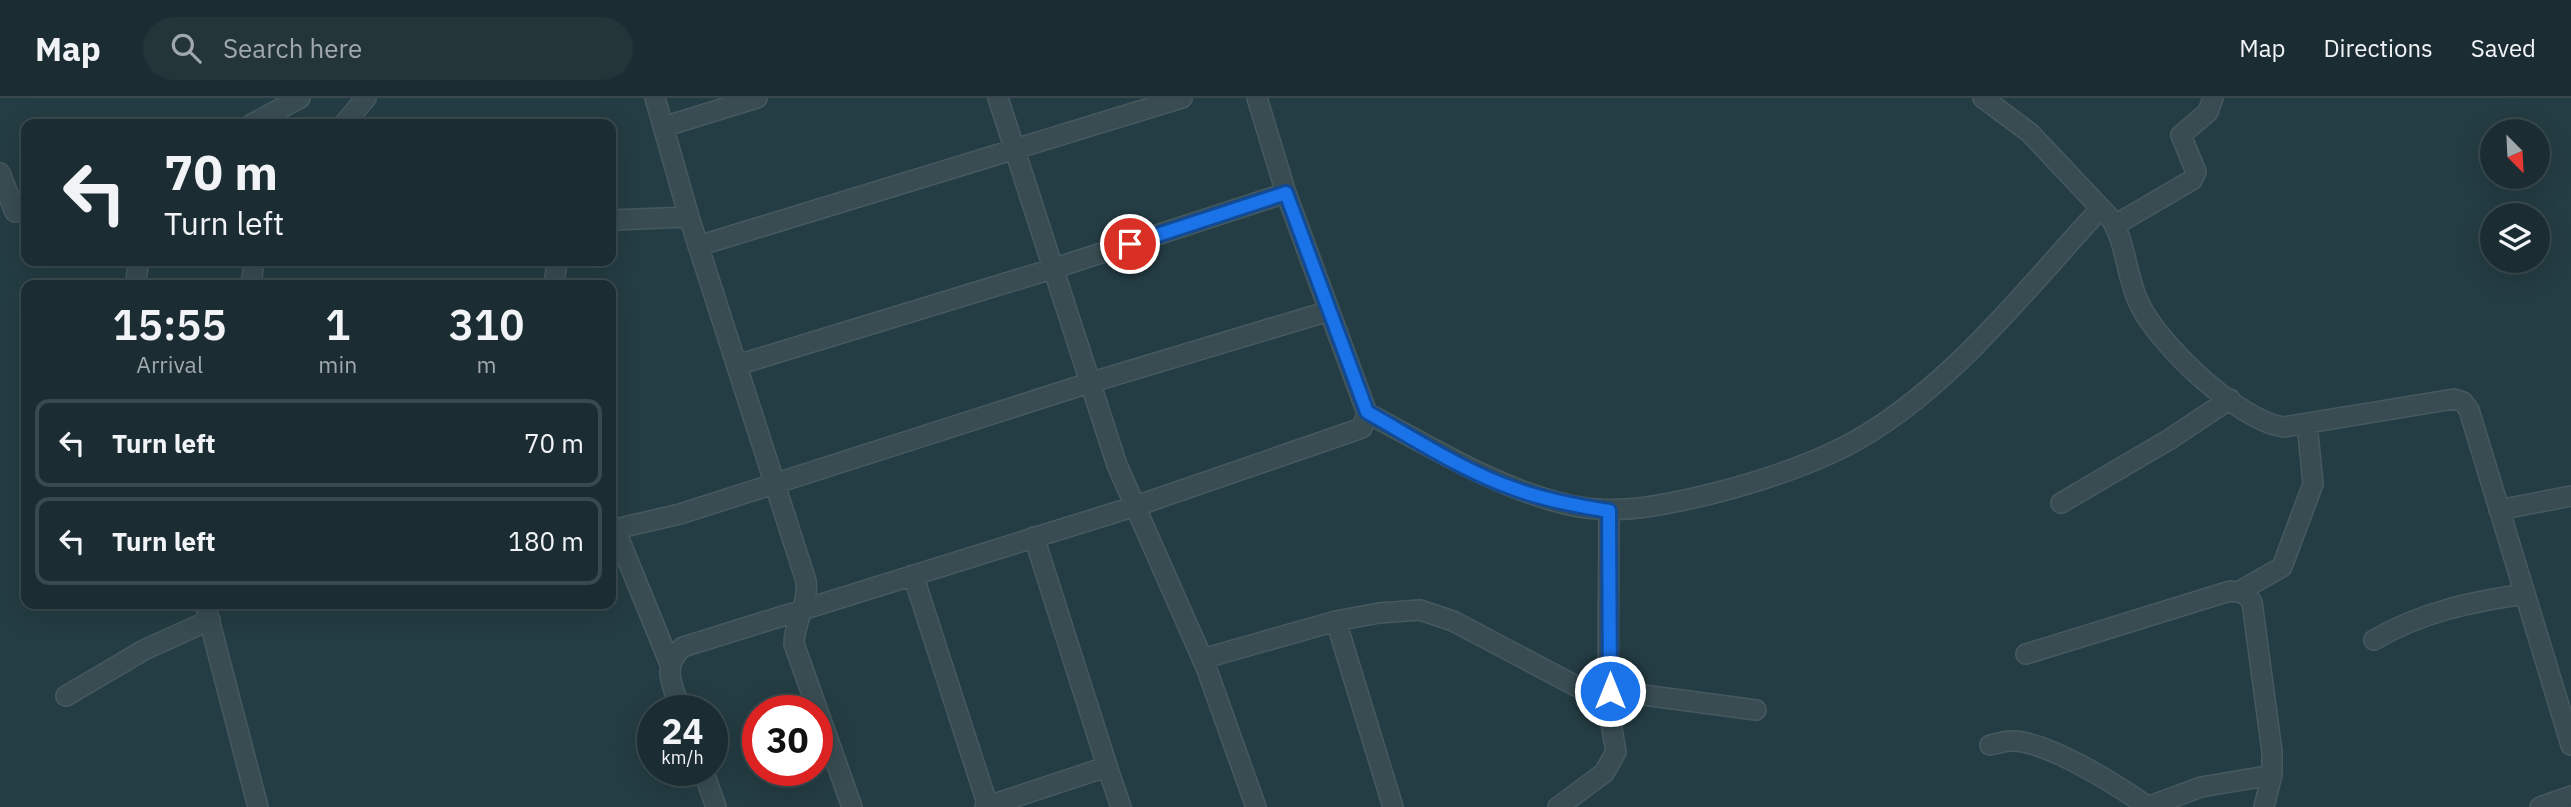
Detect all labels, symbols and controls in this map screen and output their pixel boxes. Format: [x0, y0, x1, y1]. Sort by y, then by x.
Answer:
search box [143, 17, 633, 80]
text: Map [35, 27, 101, 70]
icon: search [167, 29, 205, 67]
text: Search here [223, 31, 362, 65]
text: Map [2239, 32, 2285, 64]
text: Directions [2323, 32, 2433, 64]
text: Saved [2471, 32, 2536, 64]
north arrow [2480, 119, 2550, 189]
map controls [2480, 119, 2550, 273]
text: 70 m [164, 140, 278, 203]
icon: left [49, 147, 140, 238]
text: Turn left [164, 202, 284, 244]
button: layers [2480, 203, 2550, 273]
pin [1100, 214, 1160, 274]
icon: arrive [1111, 225, 1149, 263]
text: 15:55 [113, 297, 227, 352]
text: 1 [325, 297, 350, 352]
text: 310 [449, 297, 524, 352]
text: Arrival [136, 349, 203, 379]
text: min [318, 349, 357, 379]
text: m [477, 349, 497, 379]
icon: left [53, 424, 91, 462]
text: Turn left [112, 426, 215, 460]
text: 70 m [524, 426, 584, 460]
icon: left [53, 522, 91, 560]
text: Turn left [112, 524, 215, 558]
text: 180 m [508, 524, 584, 558]
position arrow [1573, 654, 1647, 728]
speed limit sign: 30 [742, 695, 833, 786]
text: 24 [661, 708, 704, 754]
text: km/h [661, 746, 704, 769]

